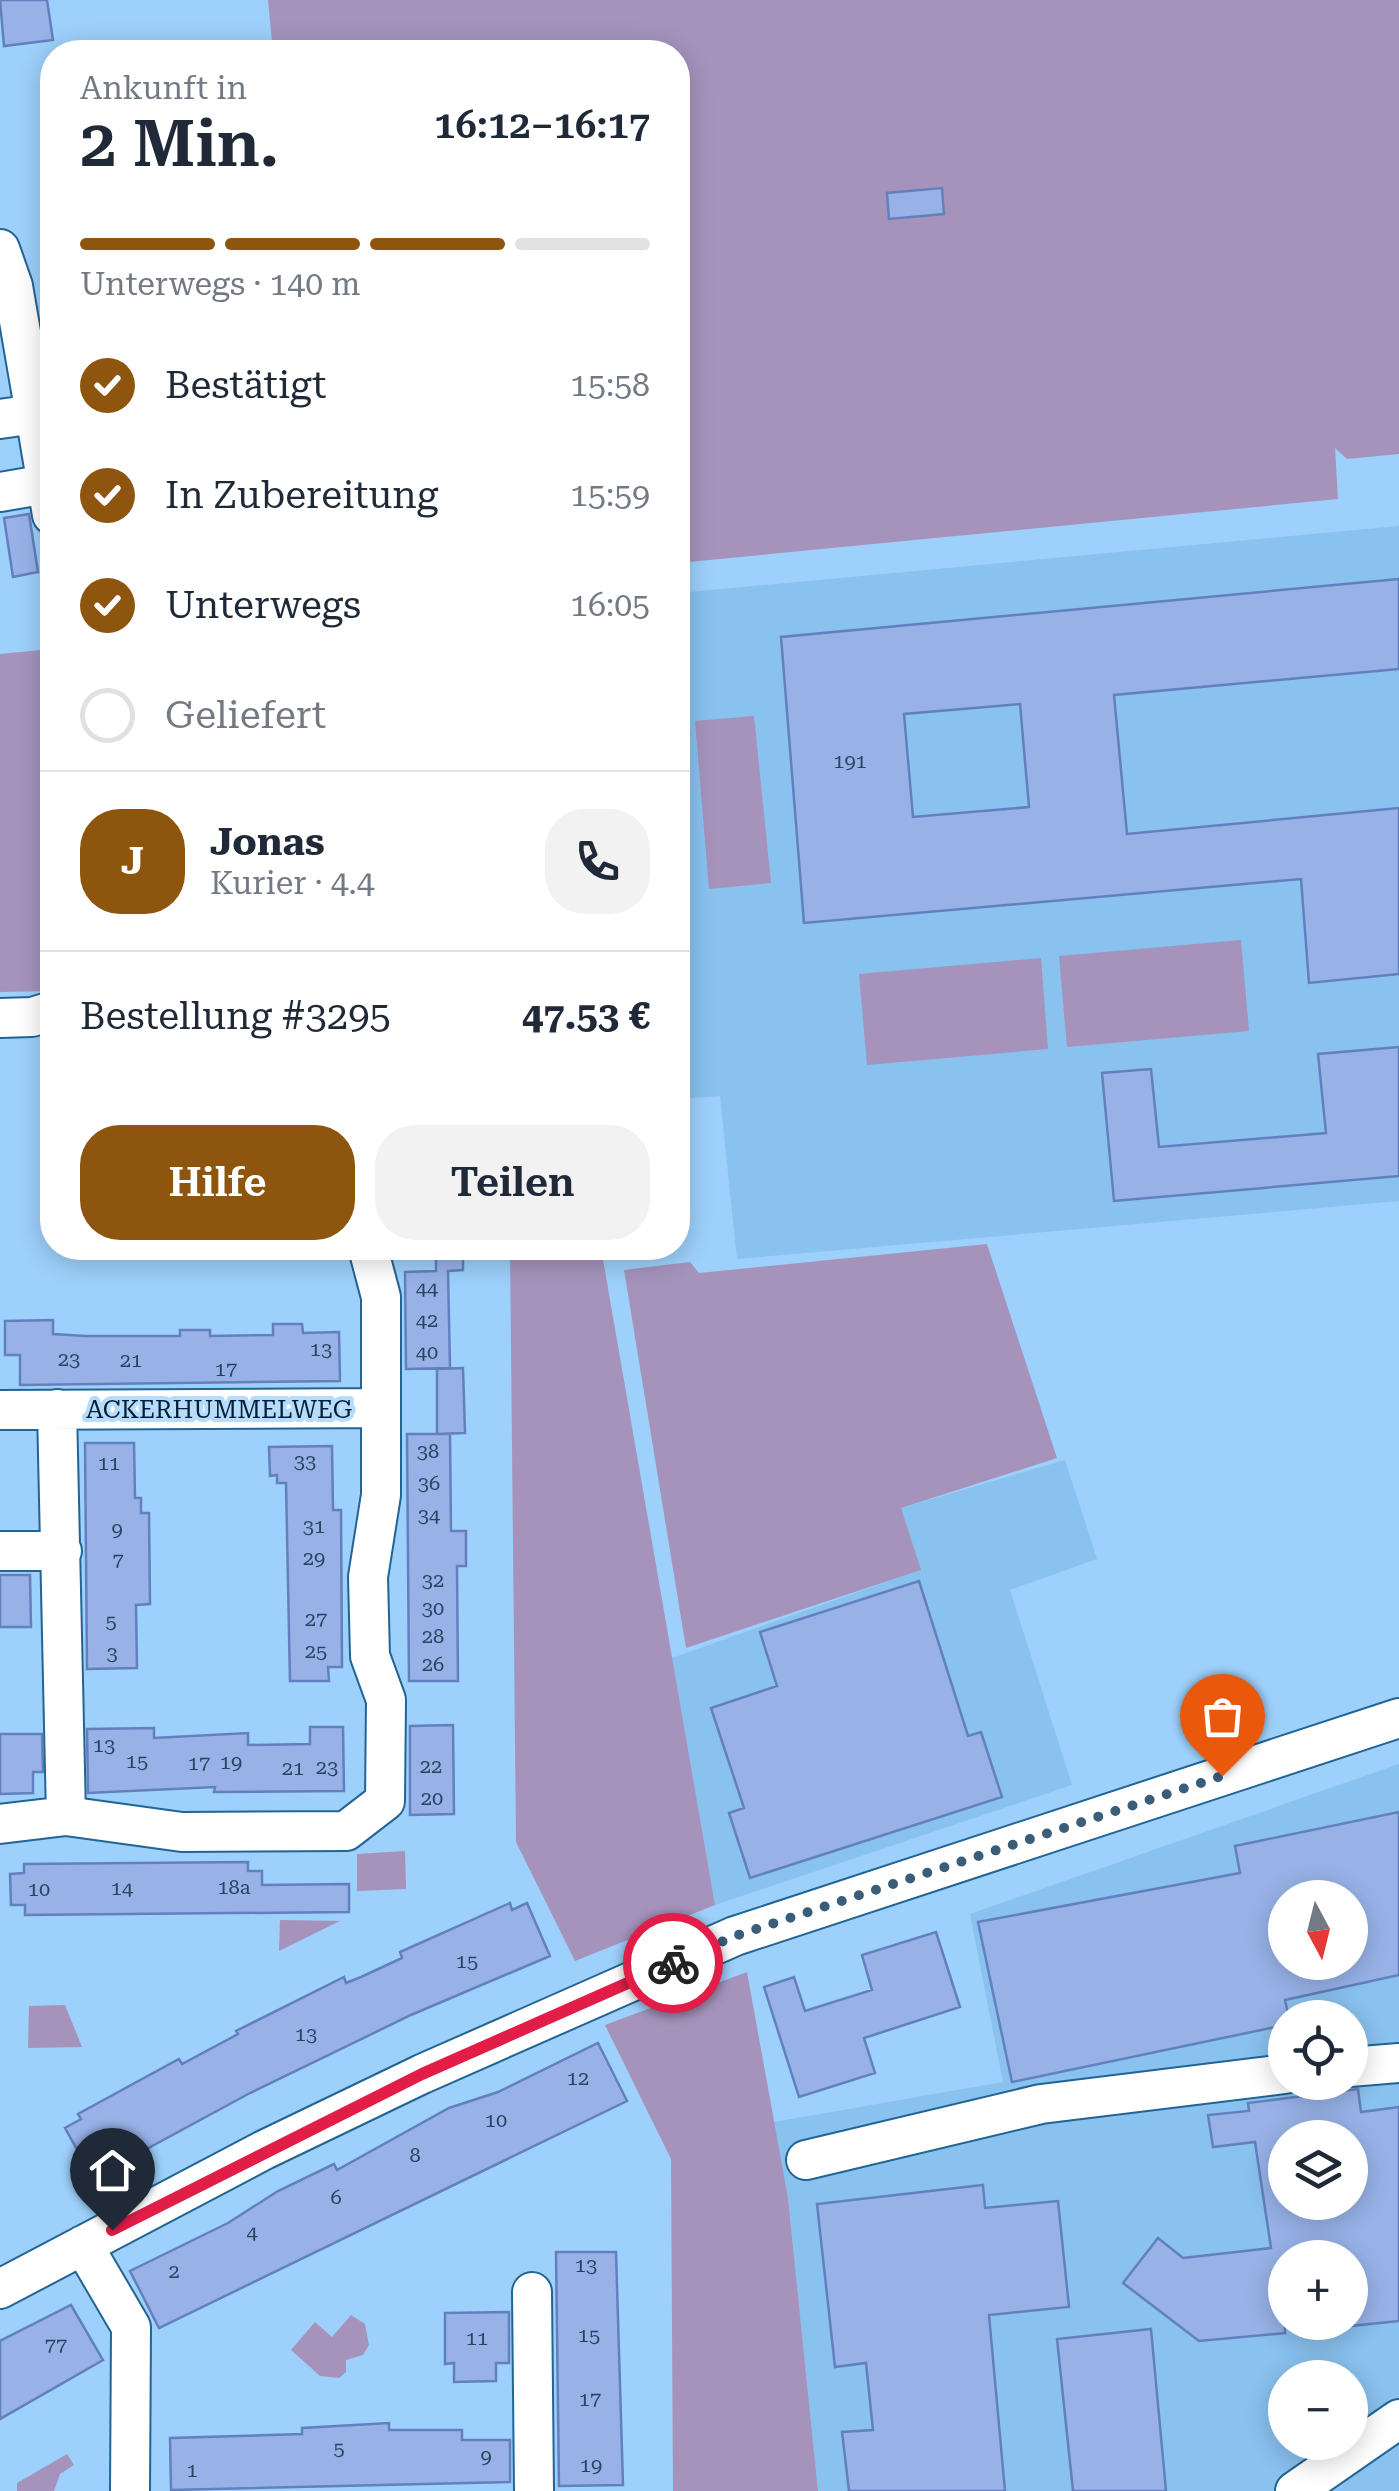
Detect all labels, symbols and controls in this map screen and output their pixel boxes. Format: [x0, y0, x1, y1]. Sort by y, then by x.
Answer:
text: Ankunft in [80, 69, 247, 107]
text: 16:12–16:17 [434, 103, 650, 147]
text: 2 Min. [80, 106, 279, 182]
text: Unterwegs · 140 m [80, 265, 360, 303]
icon: check [80, 358, 135, 413]
text: Bestätigt [165, 363, 326, 407]
text: 15:58 [570, 366, 650, 404]
icon: check [80, 468, 135, 523]
text: In Zubereitung [165, 473, 438, 517]
text: 15:59 [570, 476, 650, 514]
icon: check [80, 578, 135, 633]
text: Unterwegs [165, 583, 361, 627]
text: 16:05 [570, 586, 650, 624]
text: Geliefert [165, 693, 326, 737]
house number: 191 [833, 749, 867, 773]
button: phone [545, 809, 650, 914]
text: Jonas [210, 820, 325, 864]
text: J [121, 839, 144, 883]
text: Kurier · 4.4 [210, 864, 375, 902]
text: Bestellung #3295 [80, 994, 391, 1038]
text: 47.53 € [522, 994, 650, 1038]
button: Hilfe [80, 1125, 355, 1240]
button: Teilen [375, 1125, 650, 1240]
house number: 44 [416, 1276, 439, 1300]
house number: 42 [416, 1308, 438, 1332]
house number: 13 [310, 1337, 332, 1361]
house number: 40 [416, 1340, 438, 1364]
house number: 23 [58, 1347, 80, 1371]
house number: 21 [120, 1348, 142, 1372]
house number: 17 [215, 1357, 237, 1381]
street label: ACKERHUMMELWEG [86, 1395, 352, 1424]
house number: 38 [417, 1439, 439, 1463]
house number: 33 [294, 1449, 316, 1473]
house number: 11 [98, 1451, 120, 1475]
house number: 36 [418, 1471, 440, 1495]
house number: 34 [418, 1503, 441, 1527]
house number: 31 [303, 1514, 325, 1538]
house number: 9 [111, 1517, 123, 1541]
house number: 29 [303, 1546, 325, 1570]
house number: 7 [112, 1548, 124, 1572]
house number: 32 [422, 1568, 444, 1592]
house number: 30 [422, 1596, 444, 1620]
house number: 27 [305, 1607, 327, 1631]
house number: 5 [105, 1609, 117, 1633]
house number: 28 [422, 1624, 444, 1648]
house number: 25 [305, 1639, 327, 1663]
house number: 3 [106, 1641, 118, 1665]
house number: 26 [422, 1652, 444, 1676]
pin [1180, 1674, 1265, 1777]
icon: bag [1195, 1689, 1250, 1744]
house number: 13 [93, 1733, 115, 1757]
house number: 15 [126, 1749, 148, 1773]
house number: 19 [220, 1750, 242, 1774]
house number: 17 [188, 1751, 210, 1775]
house number: 22 [420, 1754, 442, 1778]
house number: 23 [316, 1755, 338, 1779]
house number: 21 [282, 1756, 304, 1780]
house number: 20 [421, 1786, 443, 1810]
house number: 18a [217, 1875, 251, 1899]
house number: 14 [111, 1876, 134, 1900]
house number: 10 [28, 1877, 50, 1901]
north arrow [1268, 1880, 1368, 1980]
map controls [1268, 1880, 1368, 2460]
courier [623, 1913, 723, 2013]
icon: bike [646, 1936, 701, 1991]
house number: 15 [456, 1949, 478, 1973]
button: locate [1268, 2000, 1368, 2100]
house number: 13 [295, 2022, 317, 2046]
house number: 12 [567, 2066, 589, 2090]
house number: 10 [485, 2108, 507, 2132]
button: layers [1268, 2120, 1368, 2220]
pin [70, 2128, 155, 2231]
icon: home [85, 2143, 140, 2198]
house number: 8 [409, 2143, 421, 2167]
house number: 6 [330, 2185, 342, 2209]
house number: 4 [246, 2220, 258, 2244]
button: + [1268, 2240, 1368, 2340]
house number: 13 [575, 2253, 597, 2277]
house number: 2 [168, 2259, 180, 2283]
house number: 15 [578, 2323, 600, 2347]
house number: 11 [466, 2326, 488, 2350]
house number: 77 [45, 2333, 67, 2357]
button: − [1268, 2360, 1368, 2460]
house number: 17 [579, 2387, 601, 2411]
house number: 5 [333, 2436, 345, 2460]
house number: 9 [480, 2444, 492, 2468]
house number: 19 [580, 2453, 602, 2477]
house number: 1 [186, 2458, 198, 2482]

